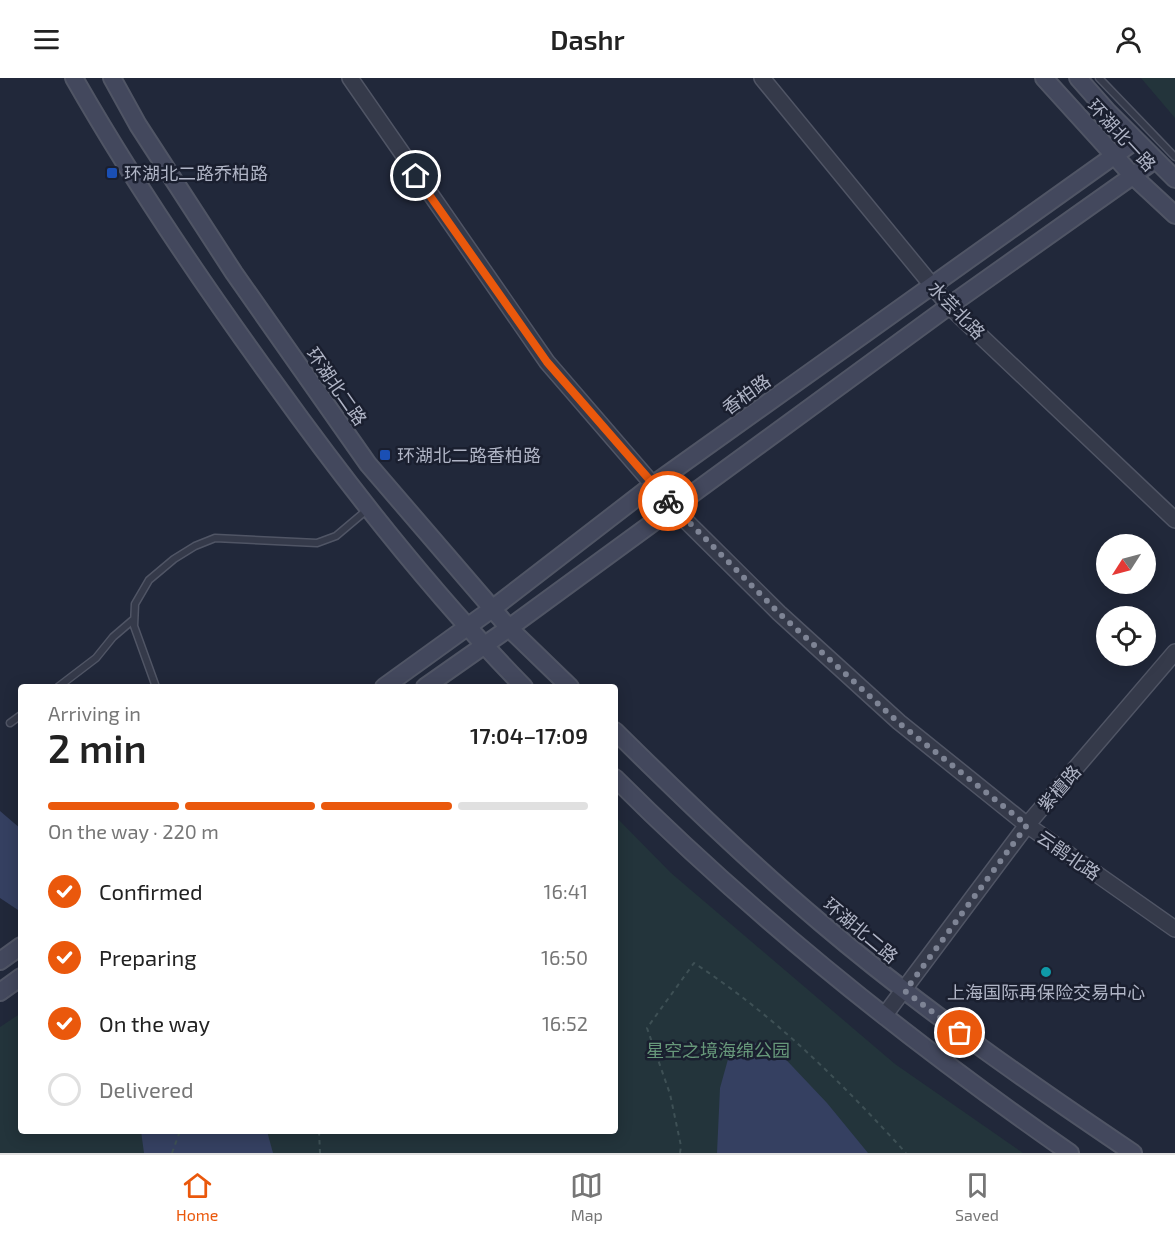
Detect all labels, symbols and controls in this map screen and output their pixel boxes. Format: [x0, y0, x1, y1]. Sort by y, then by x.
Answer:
icon: menu [30, 23, 63, 56]
text: Dashr [550, 23, 625, 55]
icon: person [1112, 23, 1145, 56]
street label: 环湖北一路 [1083, 95, 1161, 175]
pin [390, 150, 441, 201]
icon: home [399, 159, 432, 192]
place label: 环湖北二路乔柏路 [124, 162, 268, 184]
marker: 环湖北二路乔柏路 [105, 166, 119, 180]
street label: 水芸北路 [924, 276, 990, 344]
street label: 环湖北二路 [302, 343, 372, 429]
street label: 香柏路 [718, 369, 774, 419]
place label: 环湖北二路香柏路 [397, 444, 541, 466]
marker: 环湖北二路香柏路 [378, 448, 392, 462]
courier [638, 471, 698, 531]
icon: bike [652, 485, 685, 518]
north arrow [1096, 534, 1156, 594]
map controls [1096, 534, 1156, 666]
button: locate [1096, 606, 1156, 666]
text: Arriving in [48, 701, 141, 725]
text: 17:04–17:09 [470, 722, 588, 748]
text: 2 min [48, 724, 147, 771]
street label: 紫檀路 [1033, 760, 1085, 816]
text: On the way · 220 m [48, 819, 219, 843]
street label: 云鹃北路 [1033, 825, 1105, 885]
icon: check [48, 875, 81, 908]
text: Confirmed [99, 878, 203, 904]
text: 16:41 [544, 879, 588, 903]
street label: 环湖北二路 [819, 893, 903, 967]
icon: check [48, 941, 81, 974]
text: Preparing [99, 944, 197, 970]
text: 16:50 [541, 945, 588, 969]
marker: 上海国际再保险交易中心 [1039, 965, 1053, 979]
place label: 上海国际再保险交易中心 [947, 981, 1145, 1003]
icon: check [48, 1007, 81, 1040]
pin [934, 1007, 985, 1058]
text: On the way [99, 1010, 210, 1036]
text: 16:52 [542, 1011, 588, 1035]
icon: bag [943, 1016, 976, 1049]
park label: 星空之境海绵公园 [646, 1039, 790, 1061]
text: Delivered [99, 1076, 194, 1102]
tab: Home [176, 1169, 218, 1224]
tab: Map [570, 1169, 603, 1224]
tab: Saved [955, 1169, 999, 1224]

